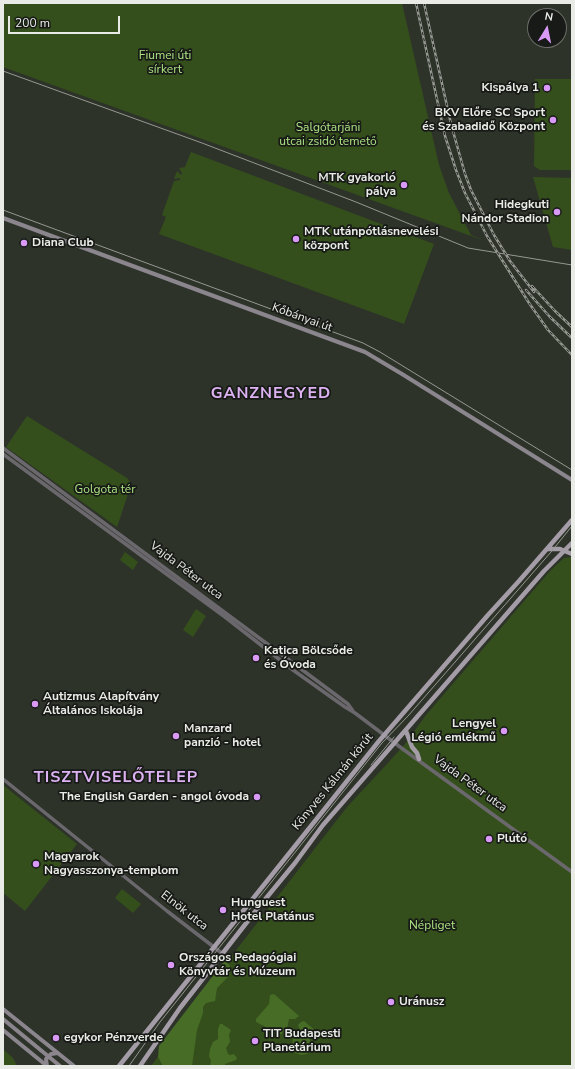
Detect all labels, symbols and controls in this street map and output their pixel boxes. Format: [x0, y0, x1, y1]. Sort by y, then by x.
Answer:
scale bar [10, 8, 122, 34]
north arrow [527, 8, 567, 48]
text: N [544, 9, 554, 25]
text: 200 m [15, 15, 50, 31]
park label: Fiumei úti sírkert [139, 49, 191, 77]
place label: Kispálya 1 [481, 81, 539, 95]
marker: Kispálya 1 [542, 83, 552, 93]
place label: BKV Előre SC Sport és Szabadidő Központ [422, 106, 545, 134]
marker: BKV Előre SC Sport és Szabadidő Központ [548, 115, 558, 125]
park label: Salgótarjáni utcai zsidó temető [279, 121, 377, 149]
place label: MTK gyakorló pálya [318, 171, 396, 199]
marker: MTK gyakorló pálya [399, 180, 409, 190]
place label: Hidegkuti Nándor Stadion [462, 198, 549, 226]
marker: Hidegkuti Nándor Stadion [552, 207, 562, 217]
place label: MTK utánpótlásnevelési központ [304, 225, 438, 253]
marker: MTK utánpótlásnevelési központ [291, 234, 301, 244]
place label: Diana Club [32, 236, 94, 250]
marker: Diana Club [19, 238, 29, 248]
street label: Kőbányai út [270, 300, 334, 336]
district label: GANZNEGYED [211, 384, 331, 404]
park label: Golgota tér [75, 483, 135, 497]
street label: Vajda Péter utca [147, 539, 225, 603]
place label: Katica Bölcsőde és Óvoda [264, 644, 353, 672]
marker: Katica Bölcsőde és Óvoda [251, 653, 261, 663]
place label: Autizmus Alapítvány Általános Iskolája [43, 690, 159, 718]
marker: Autizmus Alapítvány Általános Iskolája [30, 699, 40, 709]
place label: Lengyel Légió emlékmű [411, 717, 496, 745]
place label: Manzard panzió - hotel [184, 722, 261, 750]
marker: Lengyel Légió emlékmű [499, 726, 509, 736]
marker: Manzard panzió - hotel [171, 731, 181, 741]
street label: Könyves Kálmán körút [290, 731, 376, 833]
street label: Vajda Péter utca [430, 752, 510, 816]
district label: TISZTVISELŐTELEP [34, 768, 198, 788]
place label: The English Garden - angol óvoda [59, 790, 249, 804]
marker: The English Garden - angol óvoda [252, 792, 262, 802]
place label: Plútó [497, 832, 527, 846]
marker: Plútó [484, 834, 494, 844]
place label: Magyarok Nagyasszonya-templom [44, 850, 179, 878]
marker: Magyarok Nagyasszonya-templom [31, 859, 41, 869]
street label: Elnök utca [158, 888, 210, 934]
place label: Hunguest Hotel Platánus [231, 896, 314, 924]
marker: Hunguest Hotel Platánus [218, 905, 228, 915]
park label: Népliget [409, 919, 455, 933]
place label: Országos Pedagógiai Könyvtár és Múzeum [179, 951, 296, 979]
marker: Országos Pedagógiai Könyvtár és Múzeum [166, 960, 176, 970]
place label: Uránusz [399, 995, 445, 1009]
marker: Uránusz [386, 997, 396, 1007]
place label: TIT Budapesti Planetárium [263, 1027, 341, 1055]
place label: egykor Pénzverde [64, 1031, 163, 1045]
marker: egykor Pénzverde [51, 1033, 61, 1043]
marker: TIT Budapesti Planetárium [250, 1036, 260, 1046]

